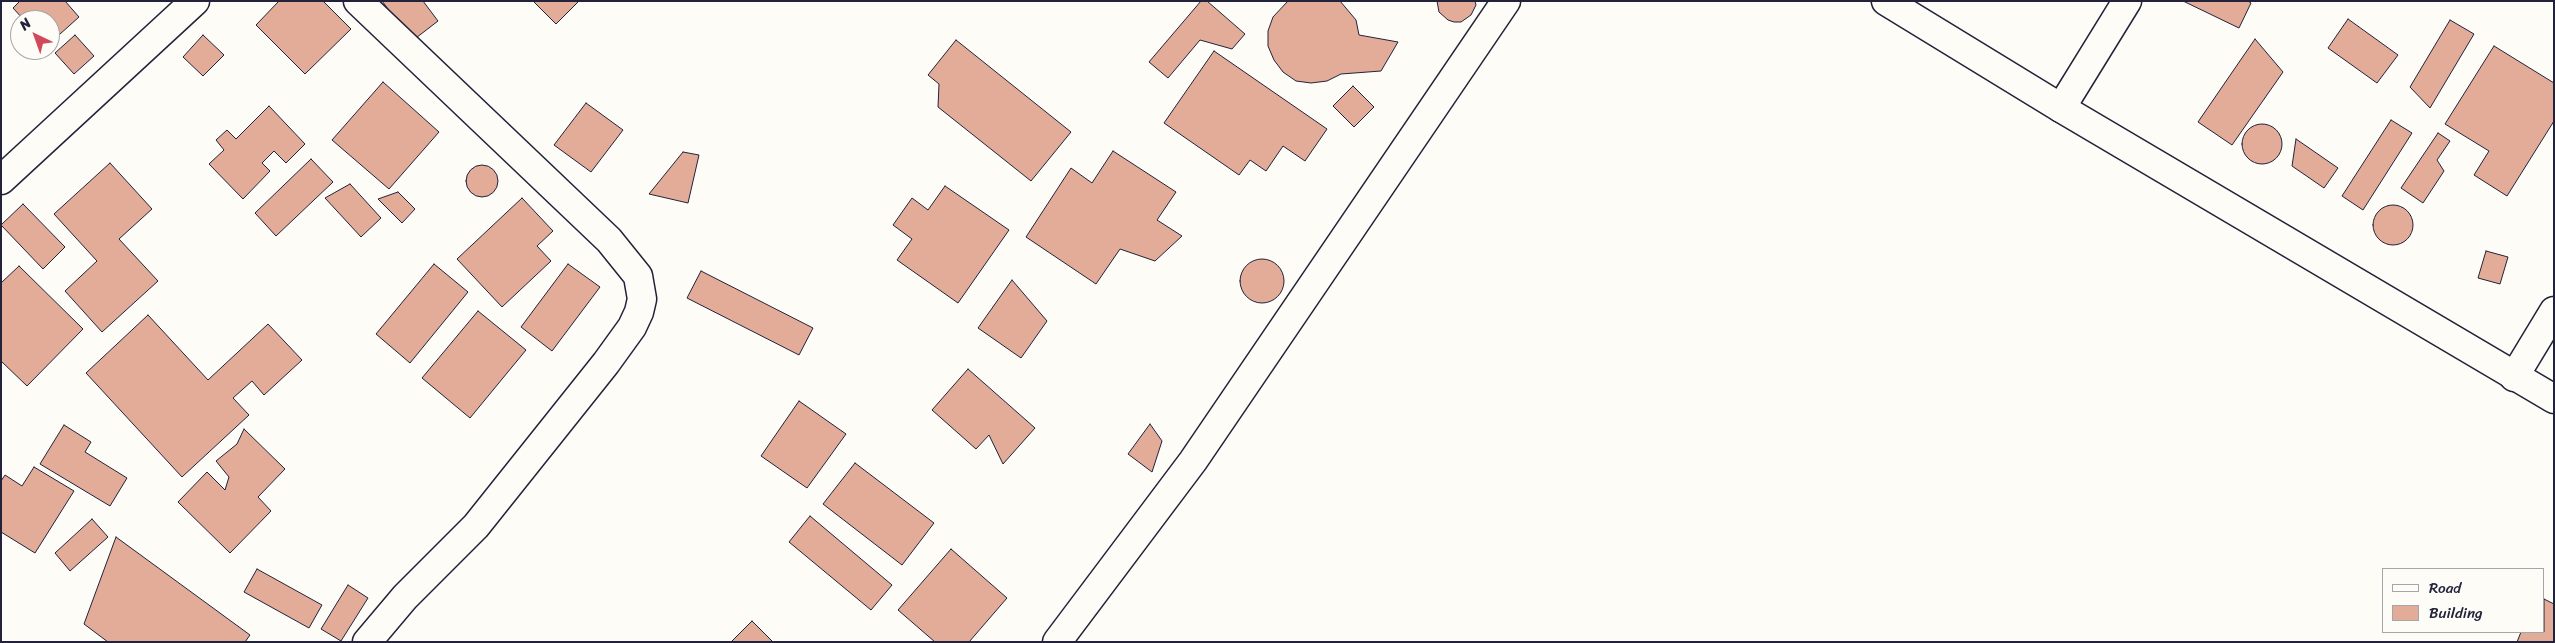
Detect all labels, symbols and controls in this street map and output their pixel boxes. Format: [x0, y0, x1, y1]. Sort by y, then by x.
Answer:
north arrow [10, 10, 60, 60]
text: N [13, 12, 37, 37]
legend [2382, 568, 2545, 633]
text: Road [2429, 575, 2461, 601]
text: Building [2429, 600, 2483, 626]

